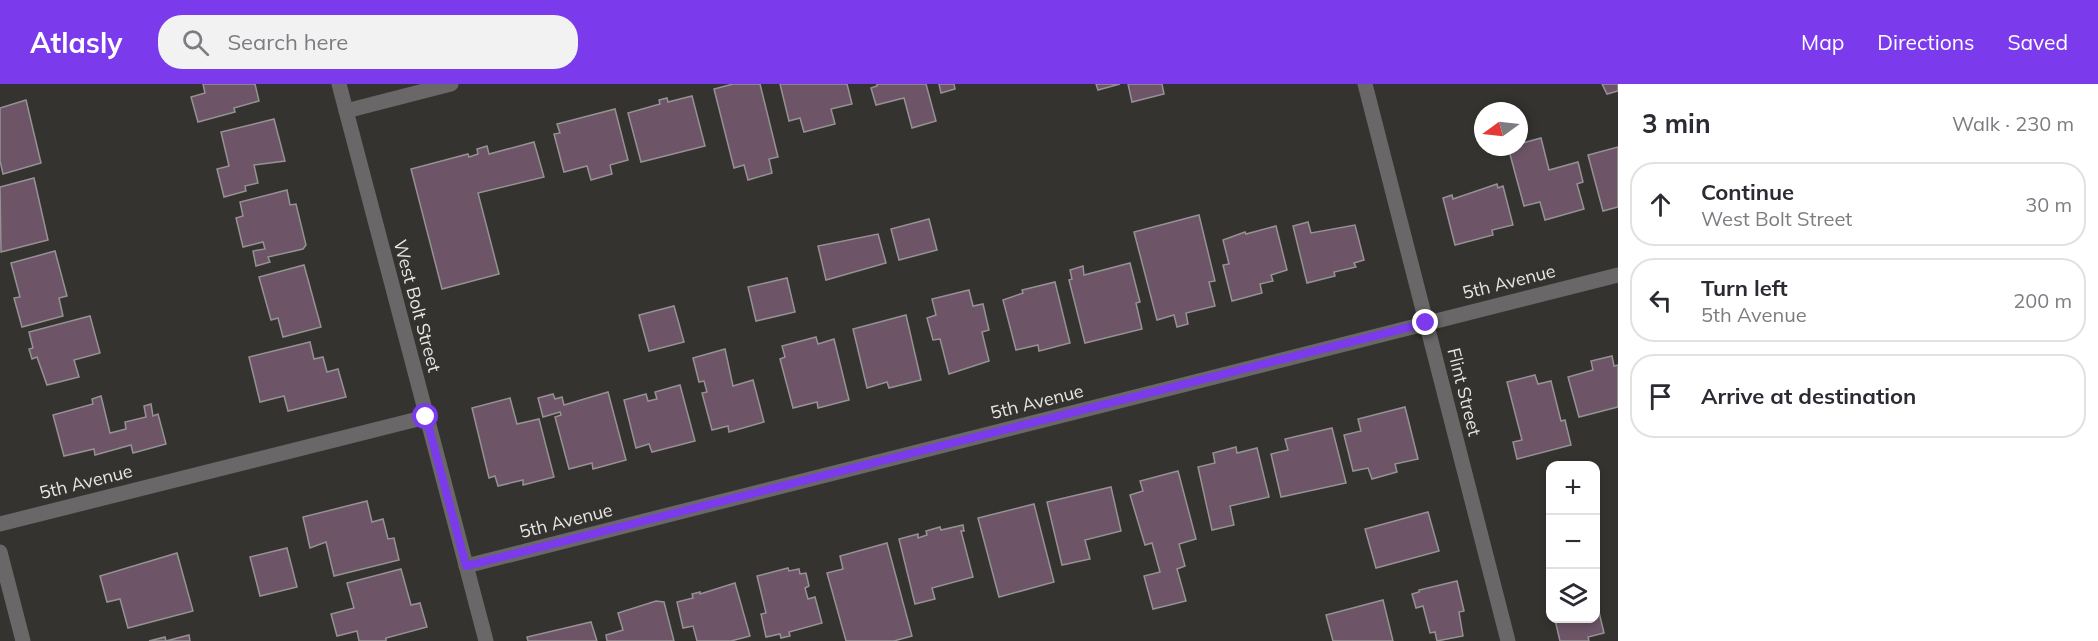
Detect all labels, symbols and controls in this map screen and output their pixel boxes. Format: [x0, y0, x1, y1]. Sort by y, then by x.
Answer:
search box [158, 15, 578, 69]
text: Atlasly [30, 25, 122, 60]
icon: search [179, 26, 212, 59]
text: Search here [227, 28, 348, 56]
text: Map [1801, 29, 1844, 55]
text: Directions [1877, 29, 1974, 55]
text: Saved [2007, 29, 2068, 55]
north arrow [1474, 102, 1528, 156]
text: 3 min [1642, 107, 1711, 140]
text: Walk · 230 m [1952, 111, 2074, 136]
text: Continue [1701, 178, 1794, 206]
icon: ahead [1644, 188, 1677, 221]
text: 30 m [2025, 192, 2072, 217]
text: West Bolt Street [1701, 206, 1852, 231]
street label: West Bolt Street [389, 237, 446, 375]
street label: 5th Avenue [1460, 259, 1558, 304]
text: Turn left [1701, 274, 1788, 302]
icon: left [1644, 284, 1677, 317]
text: 200 m [2013, 288, 2072, 313]
text: 5th Avenue [1701, 302, 1807, 327]
route end [1412, 309, 1438, 335]
street label: Flint Street [1442, 345, 1487, 438]
street label: 5th Avenue [988, 379, 1086, 424]
icon: arrive [1644, 380, 1677, 413]
text: Arrive at destination [1701, 382, 1916, 410]
route start [412, 403, 438, 429]
street label: 5th Avenue [37, 459, 135, 504]
map controls [1546, 461, 1600, 623]
button: + [1546, 461, 1600, 515]
street label: 5th Avenue [517, 498, 615, 543]
button: − [1546, 515, 1600, 569]
button: layers [1546, 569, 1600, 623]

